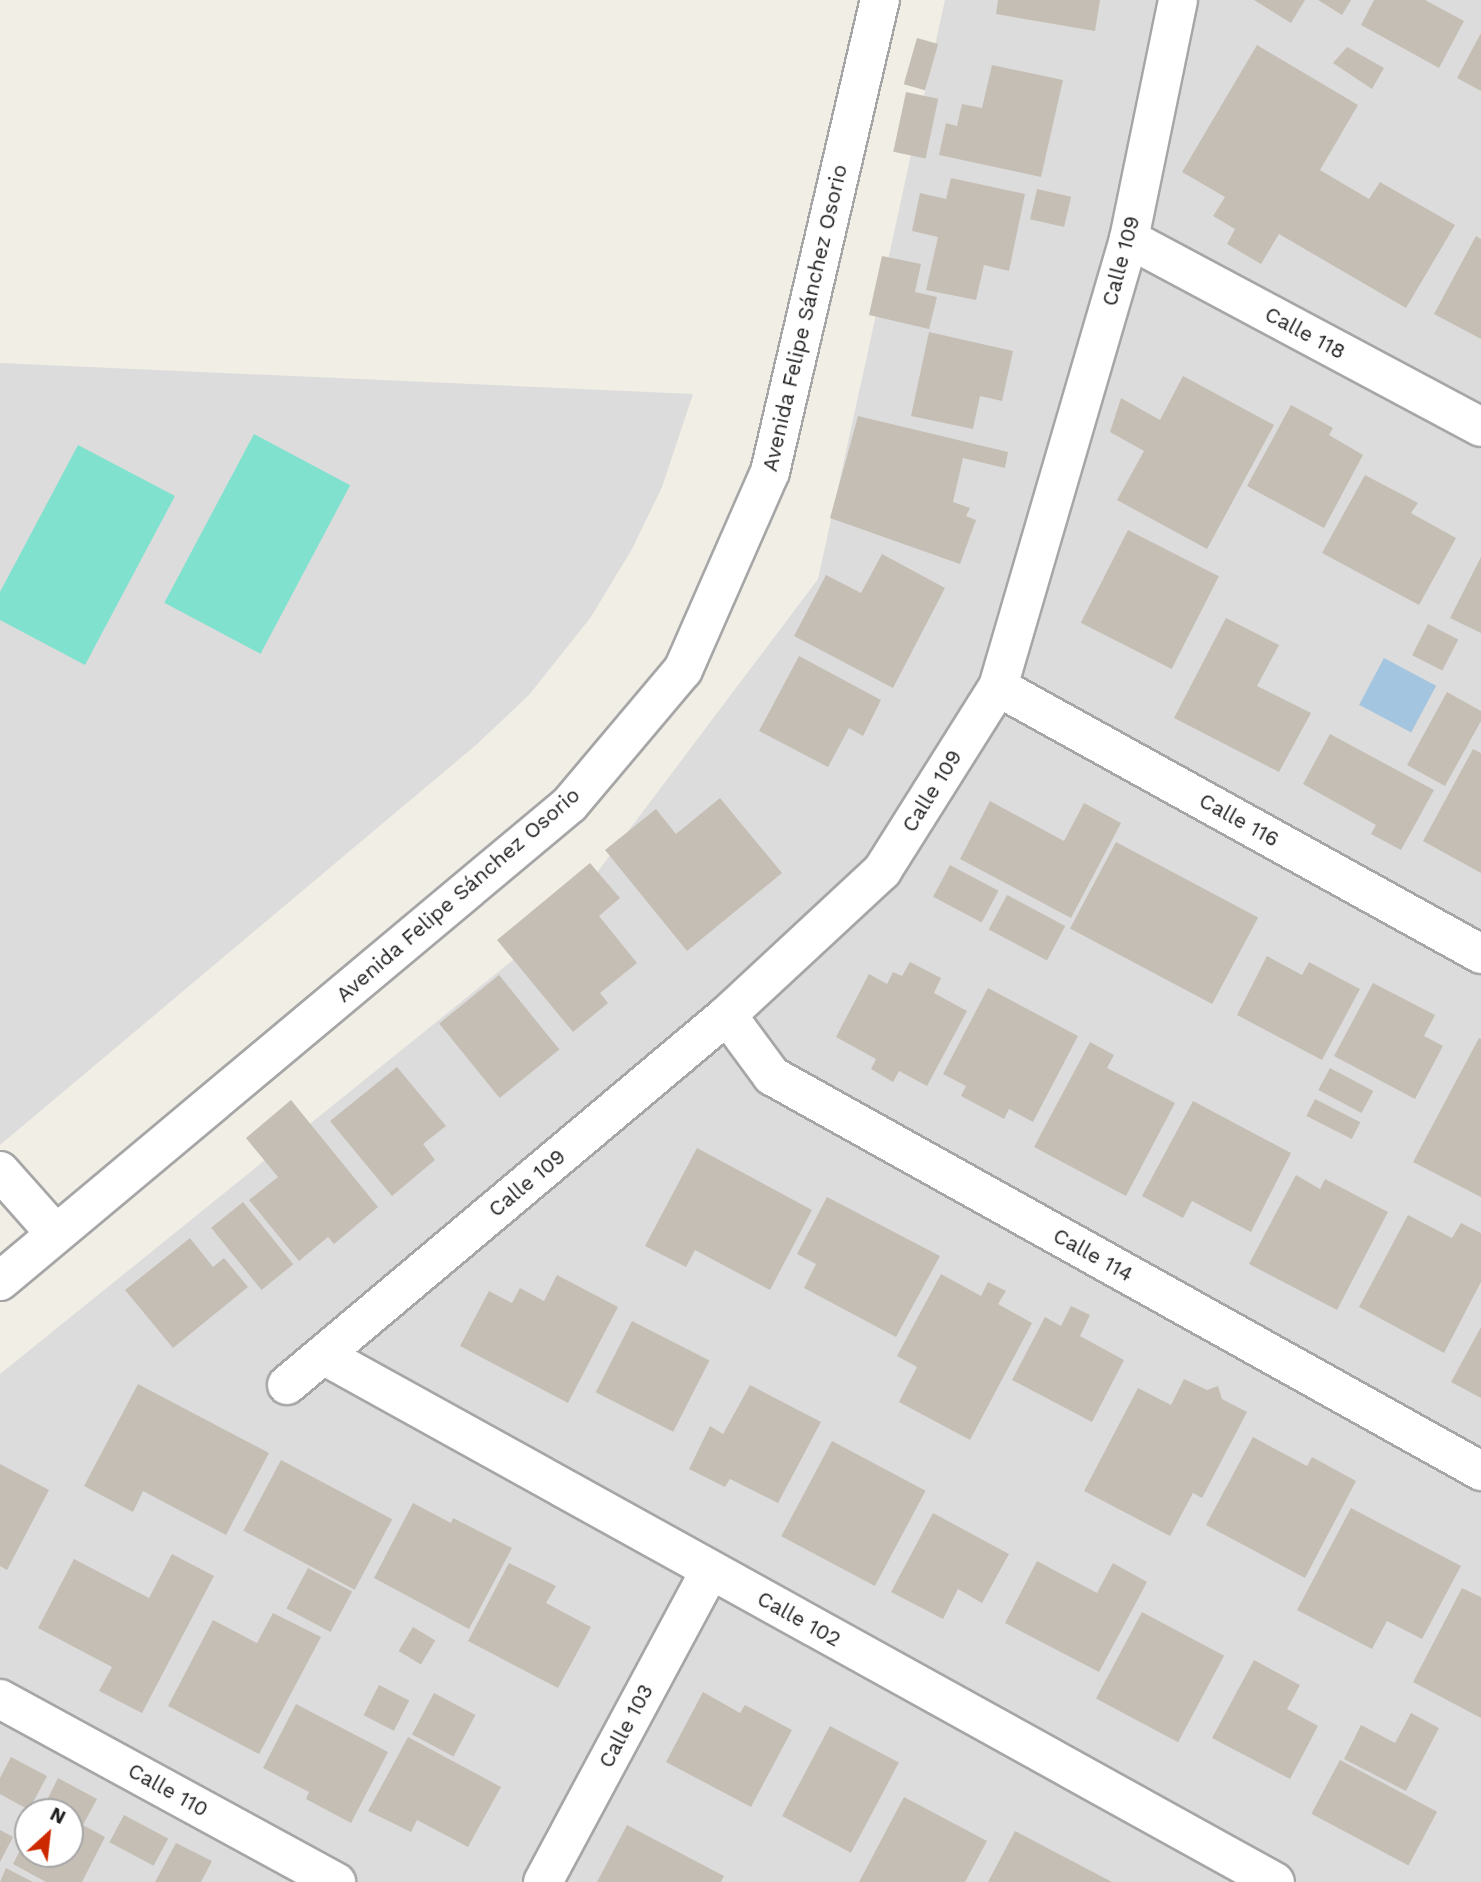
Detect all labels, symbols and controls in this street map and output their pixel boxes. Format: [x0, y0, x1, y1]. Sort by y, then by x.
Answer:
street label: Avenida Felipe Sánchez Osorio [757, 162, 853, 474]
street label: Calle 109 [1097, 213, 1145, 309]
street label: Calle 118 [1260, 301, 1350, 365]
street label: Calle 109 [897, 745, 967, 837]
street label: Avenida Felipe Sánchez Osorio [331, 782, 585, 1008]
street label: Calle 116 [1195, 788, 1283, 852]
street label: Calle 109 [483, 1144, 571, 1222]
street label: Calle 114 [1049, 1223, 1137, 1287]
street label: Calle 102 [753, 1586, 845, 1652]
street label: Calle 103 [593, 1680, 659, 1772]
street label: Calle 110 [123, 1758, 213, 1822]
north arrow [14, 1798, 84, 1868]
text: N [46, 1802, 69, 1829]

